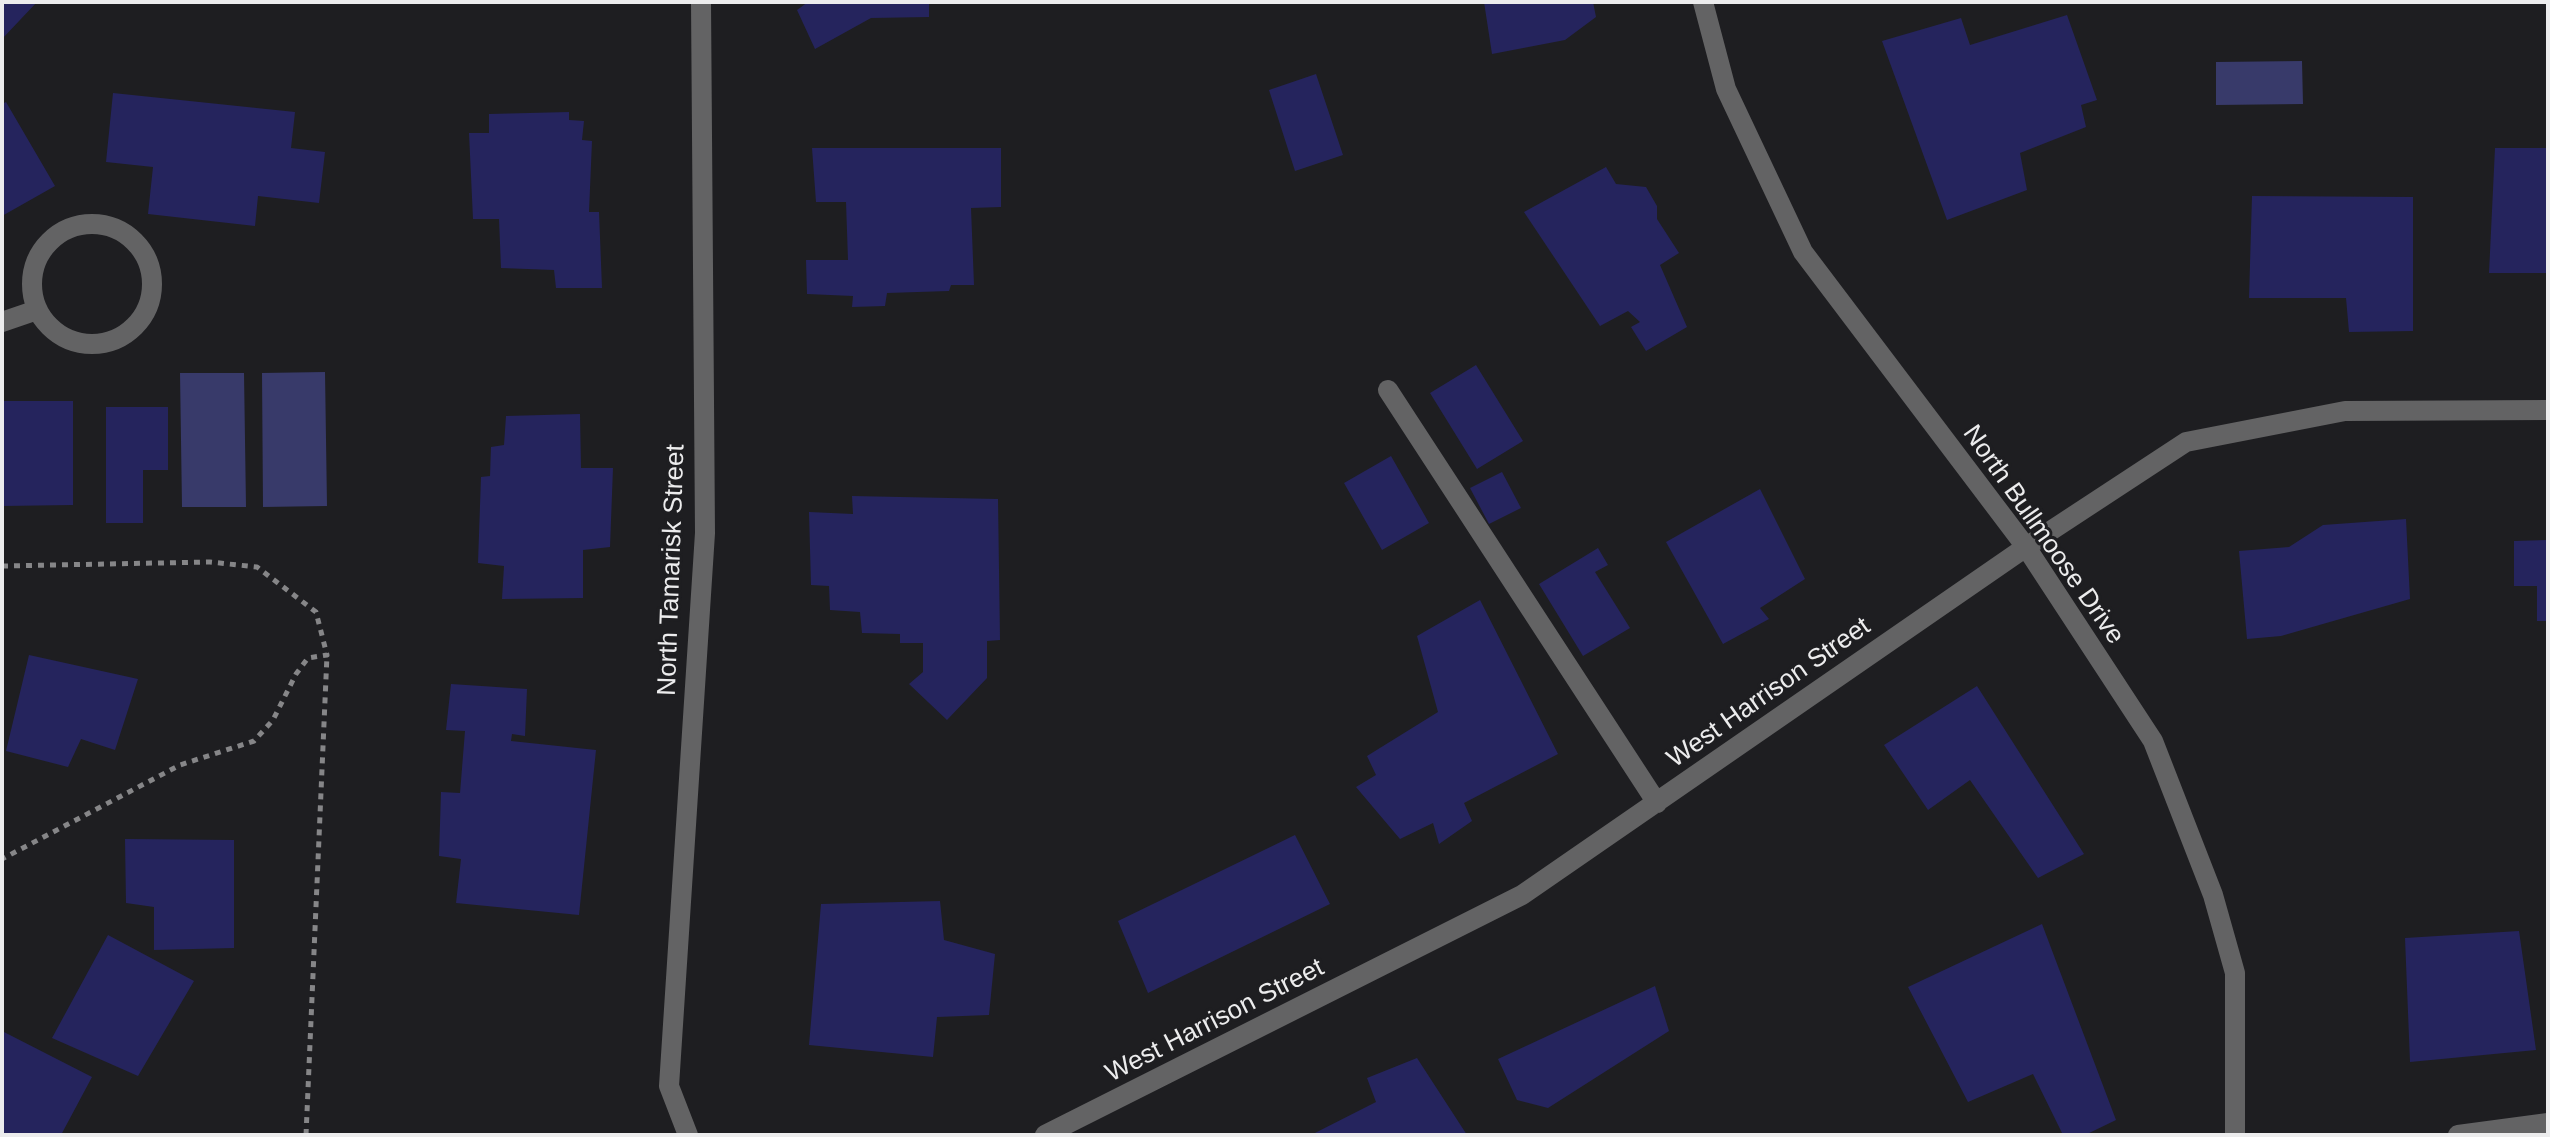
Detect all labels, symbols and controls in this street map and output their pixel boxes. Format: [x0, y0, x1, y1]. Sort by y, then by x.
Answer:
street label: North Bullmoose Drive [1956, 420, 2130, 650]
street label: North Tamarisk Street [652, 444, 692, 696]
street label: West Harrison Street [1661, 611, 1877, 775]
street label: West Harrison Street [1101, 952, 1329, 1090]

